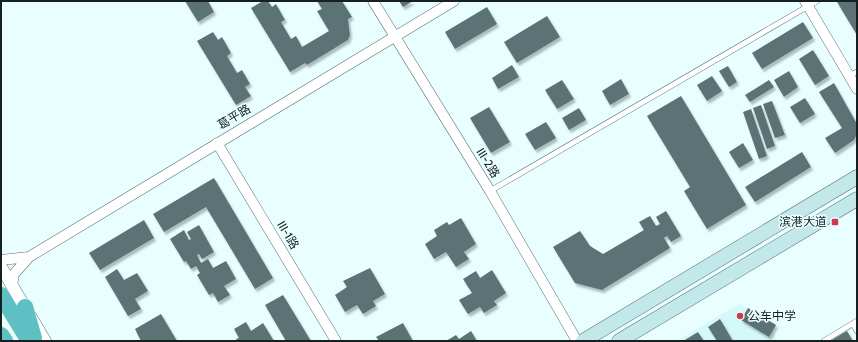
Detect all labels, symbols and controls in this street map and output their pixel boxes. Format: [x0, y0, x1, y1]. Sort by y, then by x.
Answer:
street label: 葛平路 [214, 101, 253, 132]
street label: III-2路 [473, 145, 503, 180]
place label: 滨港大道 [779, 214, 827, 229]
marker: 滨港大道 [830, 217, 840, 227]
street label: III-1路 [274, 218, 303, 251]
place label: 公车中学 [748, 308, 796, 323]
marker: 公车中学 [735, 311, 745, 321]

